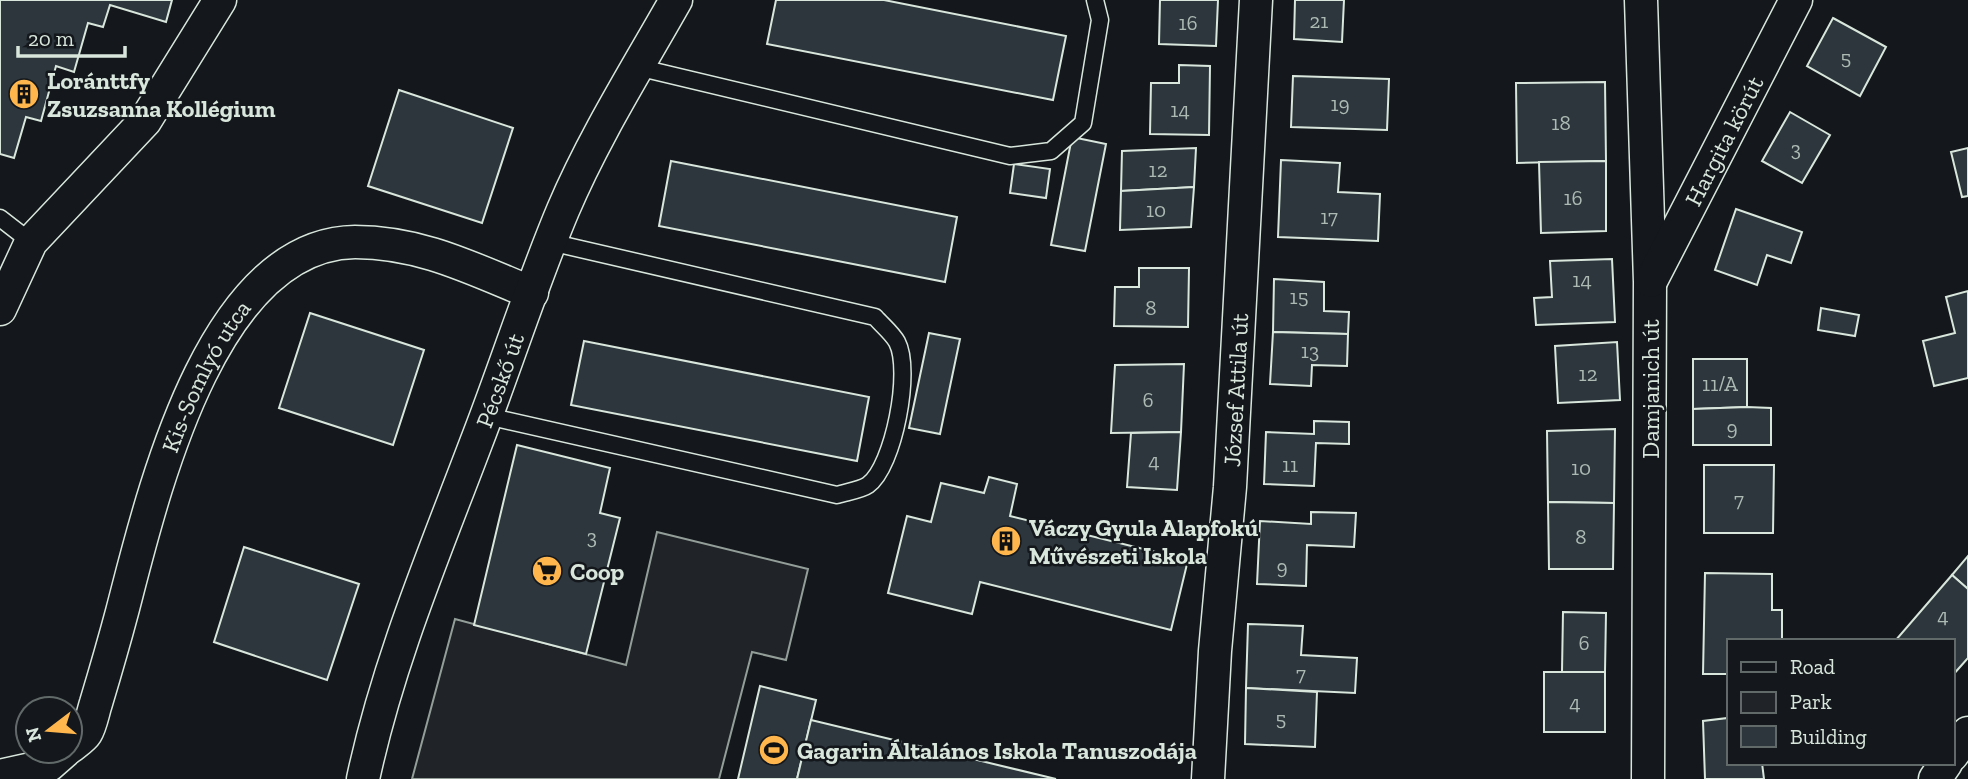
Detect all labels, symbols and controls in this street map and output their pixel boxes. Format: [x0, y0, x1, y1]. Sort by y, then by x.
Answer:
house number: 21 [1310, 8, 1328, 33]
house number: 16 [1178, 10, 1198, 35]
scale bar [18, 14, 124, 58]
text: 20 m [28, 26, 74, 51]
house number: 5 [1841, 45, 1851, 70]
place label: Loránttfy Zsuzsanna Kollégium [47, 66, 276, 123]
street label: Hargita körút [1678, 71, 1769, 210]
building icon: Loránttfy Zsuzsanna Kollégium [7, 77, 41, 111]
house number: 19 [1330, 91, 1350, 116]
house number: 14 [1170, 97, 1190, 122]
house number: 18 [1551, 110, 1571, 135]
house number: 3 [1791, 136, 1801, 161]
house number: 12 [1149, 157, 1167, 182]
house number: 16 [1563, 185, 1583, 210]
house number: 10 [1146, 197, 1166, 222]
house number: 17 [1320, 204, 1338, 229]
house number: 14 [1572, 267, 1592, 292]
house number: 15 [1290, 284, 1308, 309]
street label: Kis-Somlyó utca [155, 293, 257, 456]
house number: 8 [1145, 295, 1157, 320]
street label: József Attila út [1217, 312, 1254, 468]
street label: Damjanich út [1636, 319, 1665, 459]
street label: Pécskő út [469, 329, 530, 431]
house number: 13 [1301, 338, 1319, 363]
house number: 12 [1579, 361, 1597, 386]
house number: 11/A [1702, 371, 1738, 396]
house number: 6 [1142, 387, 1154, 412]
house number: 9 [1726, 415, 1738, 440]
house number: 4 [1148, 448, 1160, 473]
house number: 11 [1282, 452, 1298, 477]
house number: 10 [1571, 455, 1591, 480]
house number: 7 [1734, 487, 1744, 512]
place label: Váczy Gyula Alapfokú Művészeti Iskola [1029, 513, 1258, 570]
house number: 3 [587, 524, 597, 549]
building icon: Váczy Gyula Alapfokú Művészeti Iskola [989, 524, 1023, 558]
house number: 8 [1575, 524, 1587, 549]
supermarket icon: Coop [530, 554, 564, 588]
house number: 9 [1276, 554, 1288, 579]
place label: Coop [570, 557, 625, 586]
house number: 4 [1937, 603, 1949, 628]
house number: 6 [1578, 630, 1590, 655]
legend [1727, 639, 1954, 765]
text: Road [1790, 654, 1836, 679]
house number: 7 [1296, 661, 1306, 686]
text: Park [1790, 689, 1832, 714]
house number: 4 [1569, 690, 1581, 715]
north arrow [14, 695, 84, 765]
house number: 5 [1276, 706, 1286, 731]
text: N [20, 724, 46, 745]
text: Building [1790, 724, 1867, 749]
sports icon: Gagarin Általános Iskola Tanuszodája [757, 733, 791, 767]
place label: Gagarin Általános Iskola Tanuszodája [797, 736, 1197, 765]

